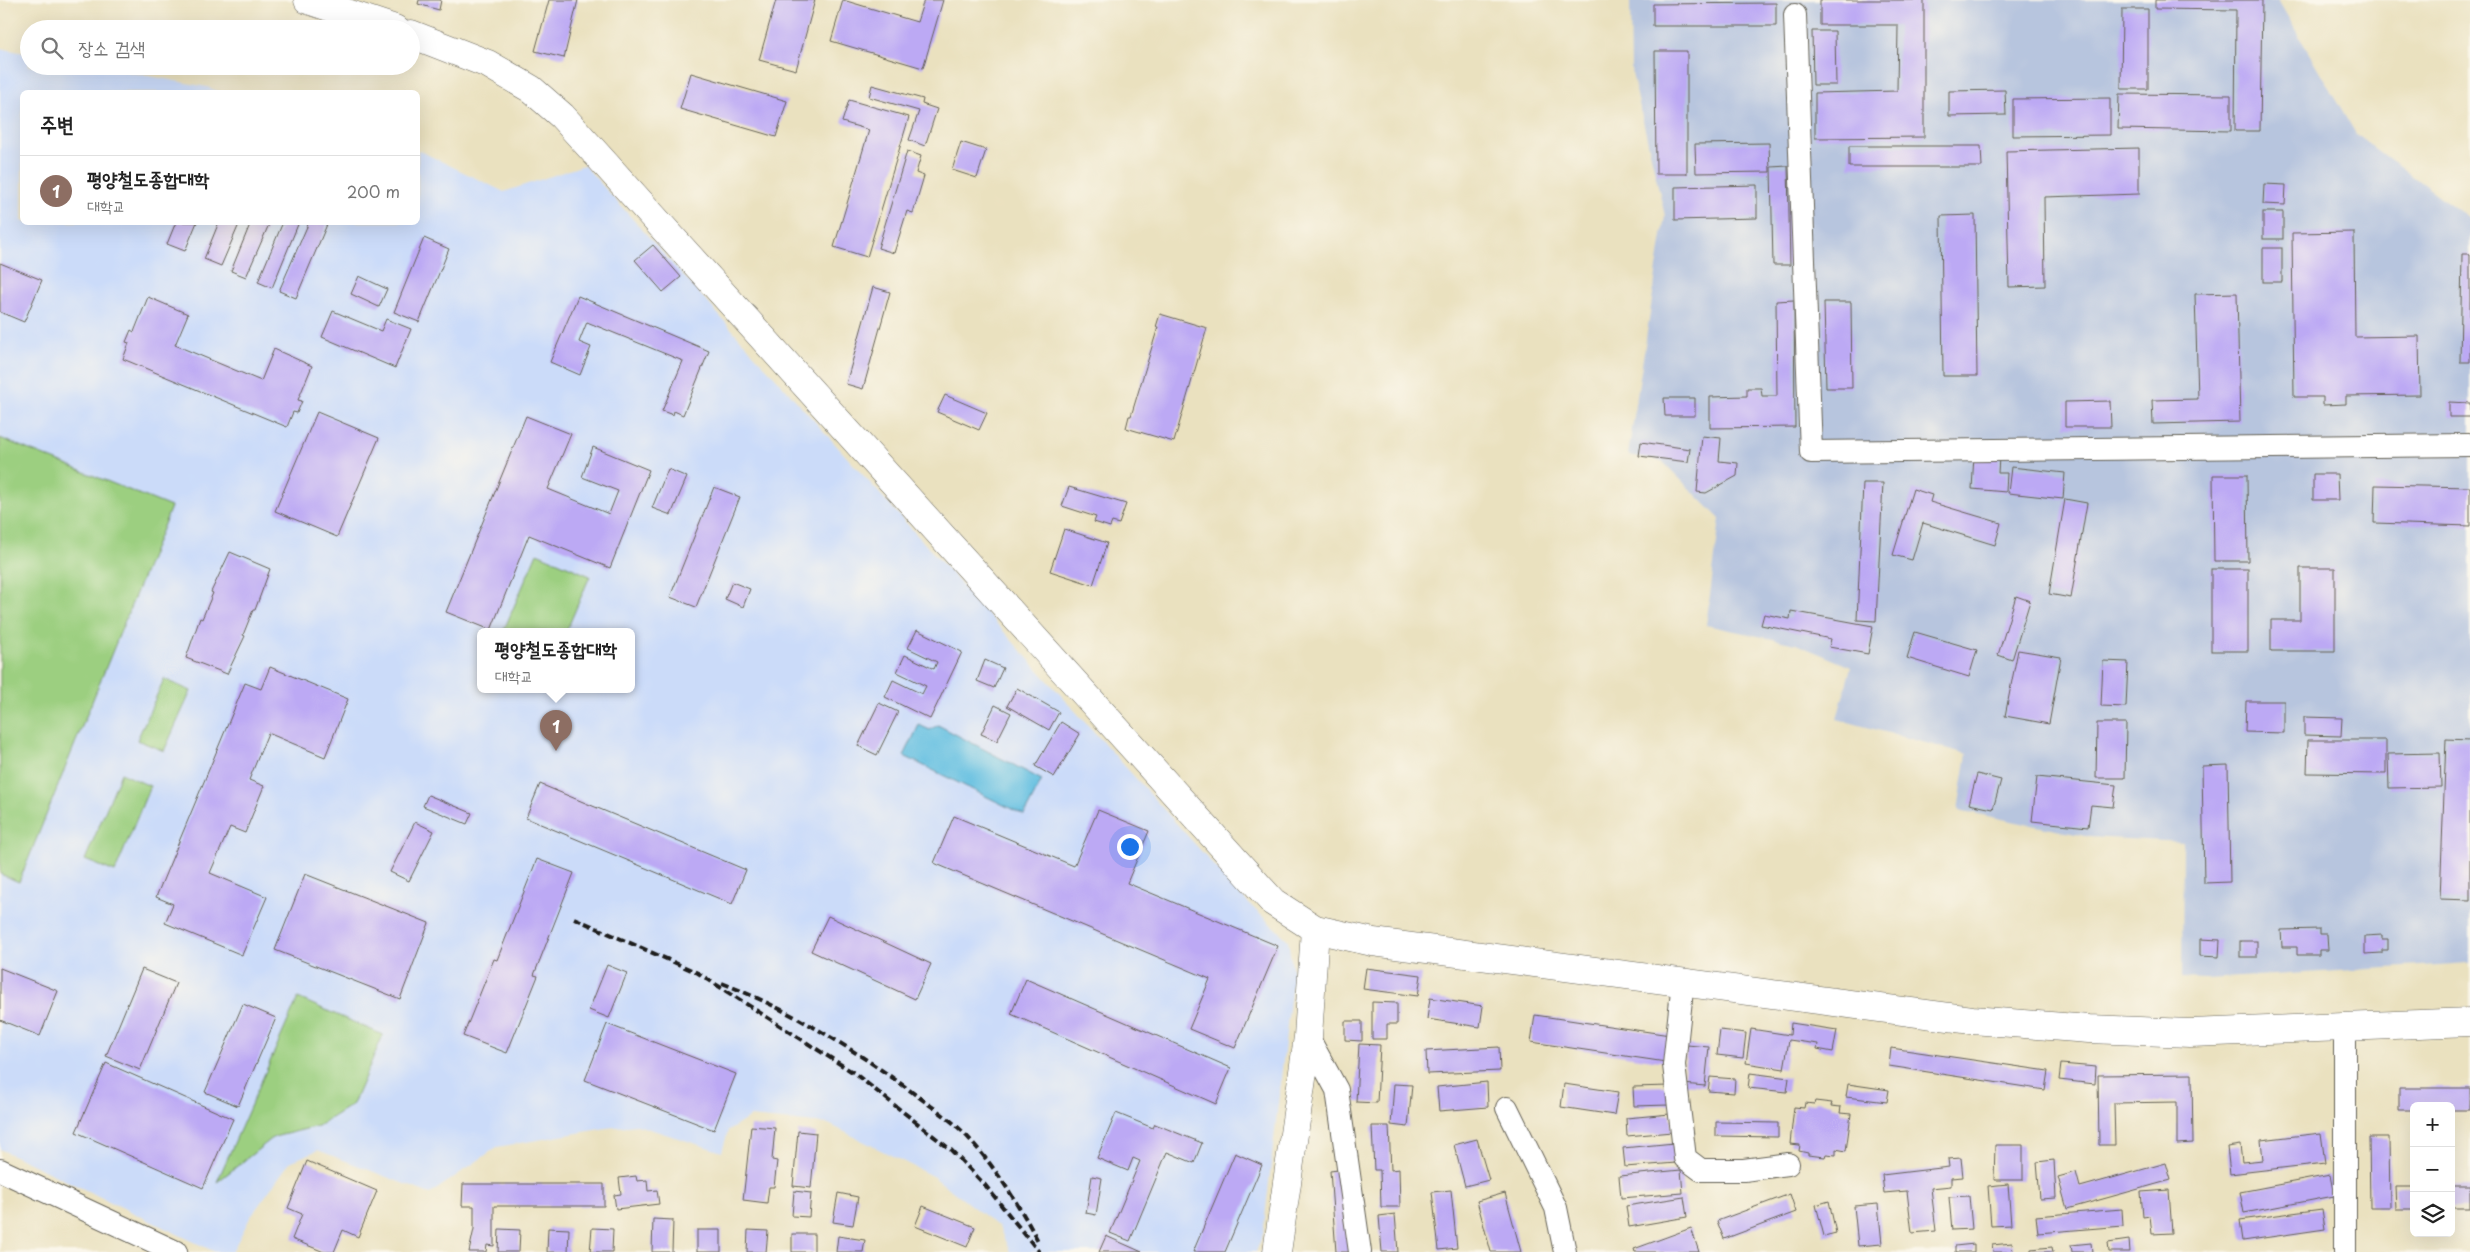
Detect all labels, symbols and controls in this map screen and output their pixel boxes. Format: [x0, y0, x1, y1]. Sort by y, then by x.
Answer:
search box [20, 20, 420, 75]
text: 장소 검색 [78, 33, 145, 61]
icon: search [38, 34, 66, 62]
text: 주변 [40, 107, 74, 139]
text: 평양철도종합대학 [87, 164, 209, 192]
text: 1 [52, 179, 60, 203]
text: 200 m [347, 179, 400, 203]
text: 대학교 [87, 193, 126, 217]
popup [477, 628, 635, 693]
text: 평양철도종합대학 [495, 634, 617, 662]
text: 대학교 [495, 663, 533, 687]
pin: 1 [540, 710, 572, 751]
your location [1117, 834, 1143, 860]
map controls [2410, 1102, 2455, 1237]
button: + [2410, 1102, 2455, 1147]
button: − [2410, 1147, 2455, 1192]
button: layers [2410, 1192, 2455, 1237]

